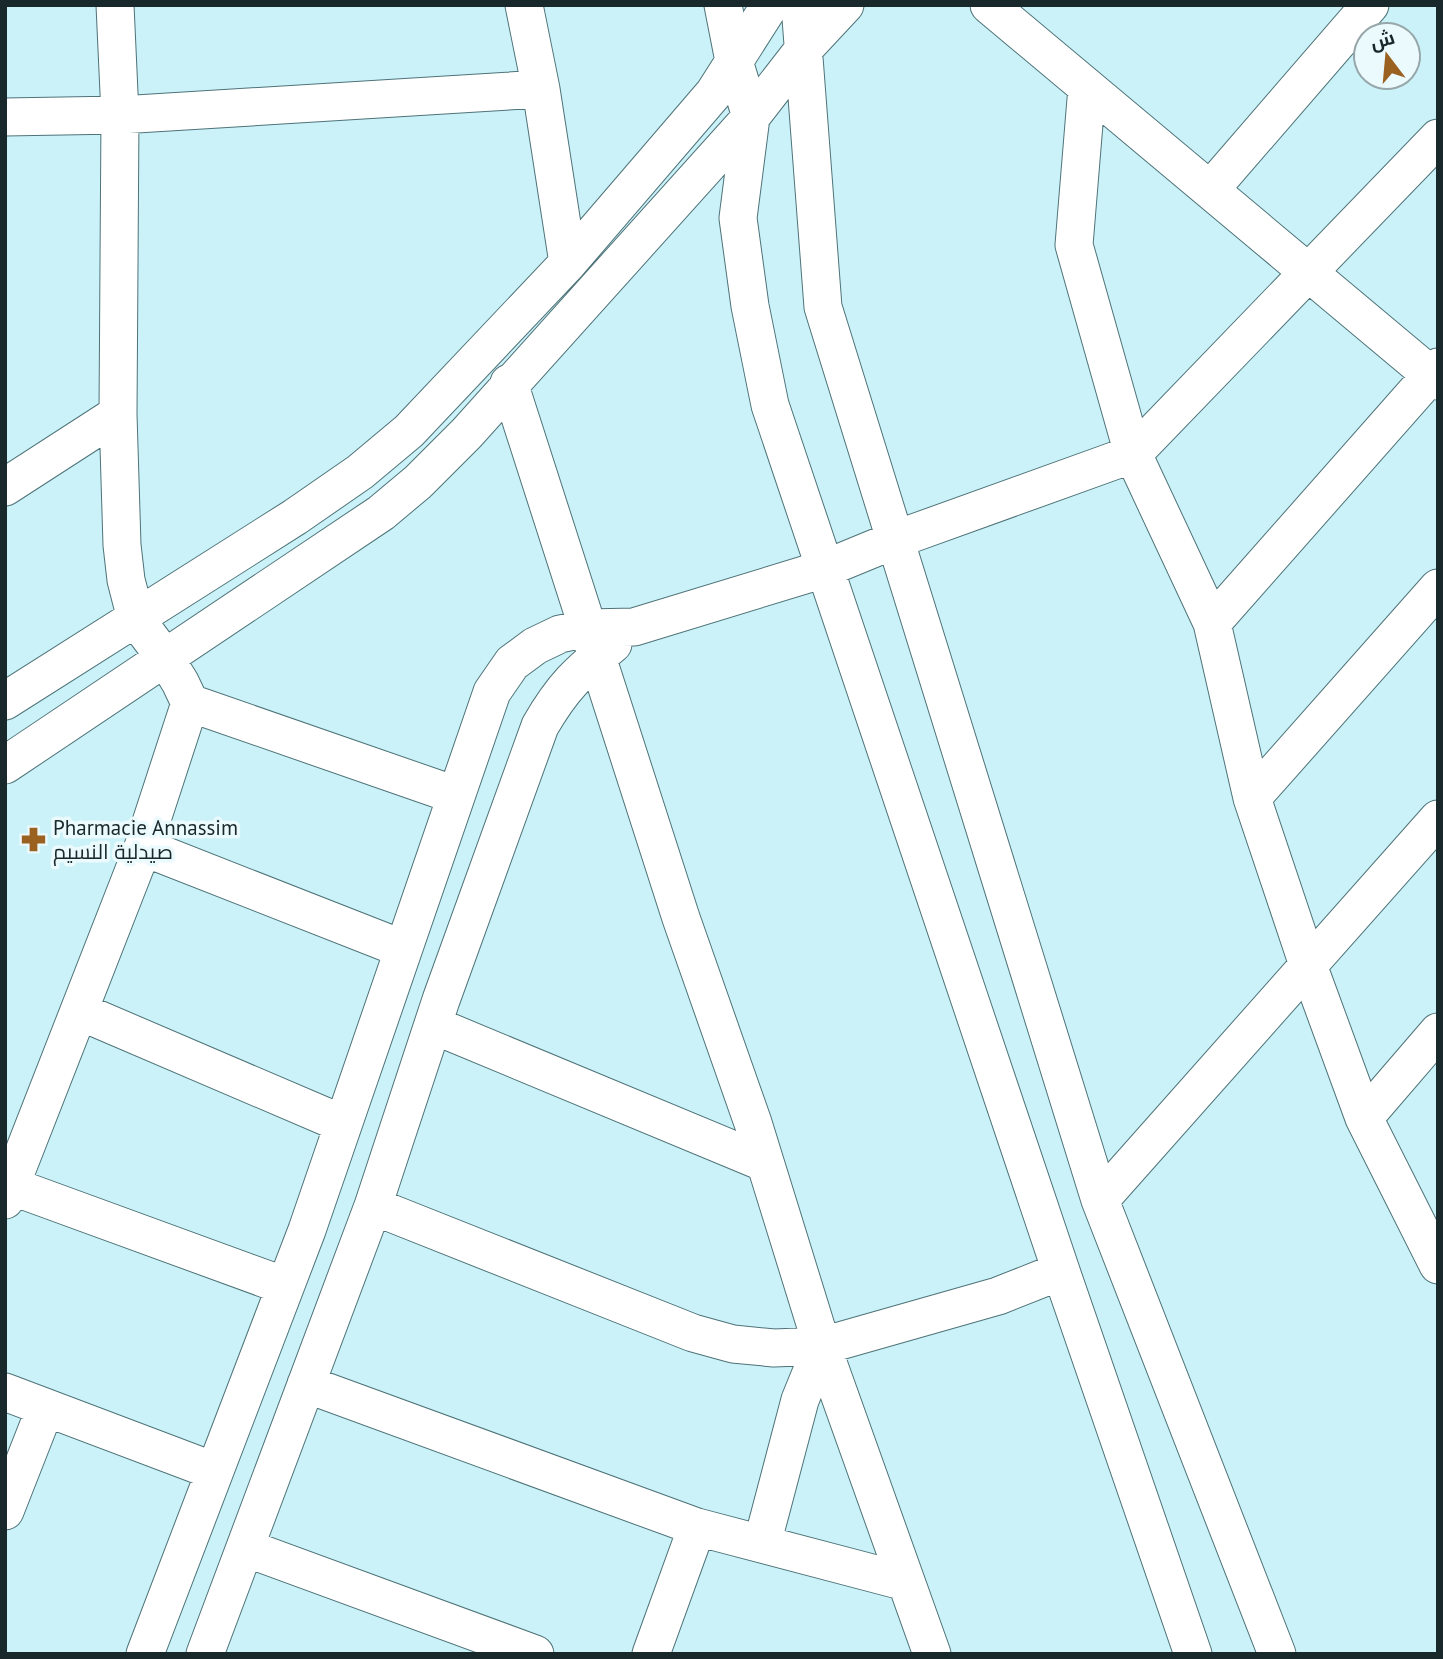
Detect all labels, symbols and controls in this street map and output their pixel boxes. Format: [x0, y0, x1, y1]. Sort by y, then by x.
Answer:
north arrow [1352, 21, 1422, 91]
text: ش [1367, 25, 1397, 55]
place label: Pharmacie Annassim صيدلية النسيم [53, 814, 238, 866]
pharmacy icon: Pharmacie Annassim صيدلية النسيم [19, 825, 47, 853]

